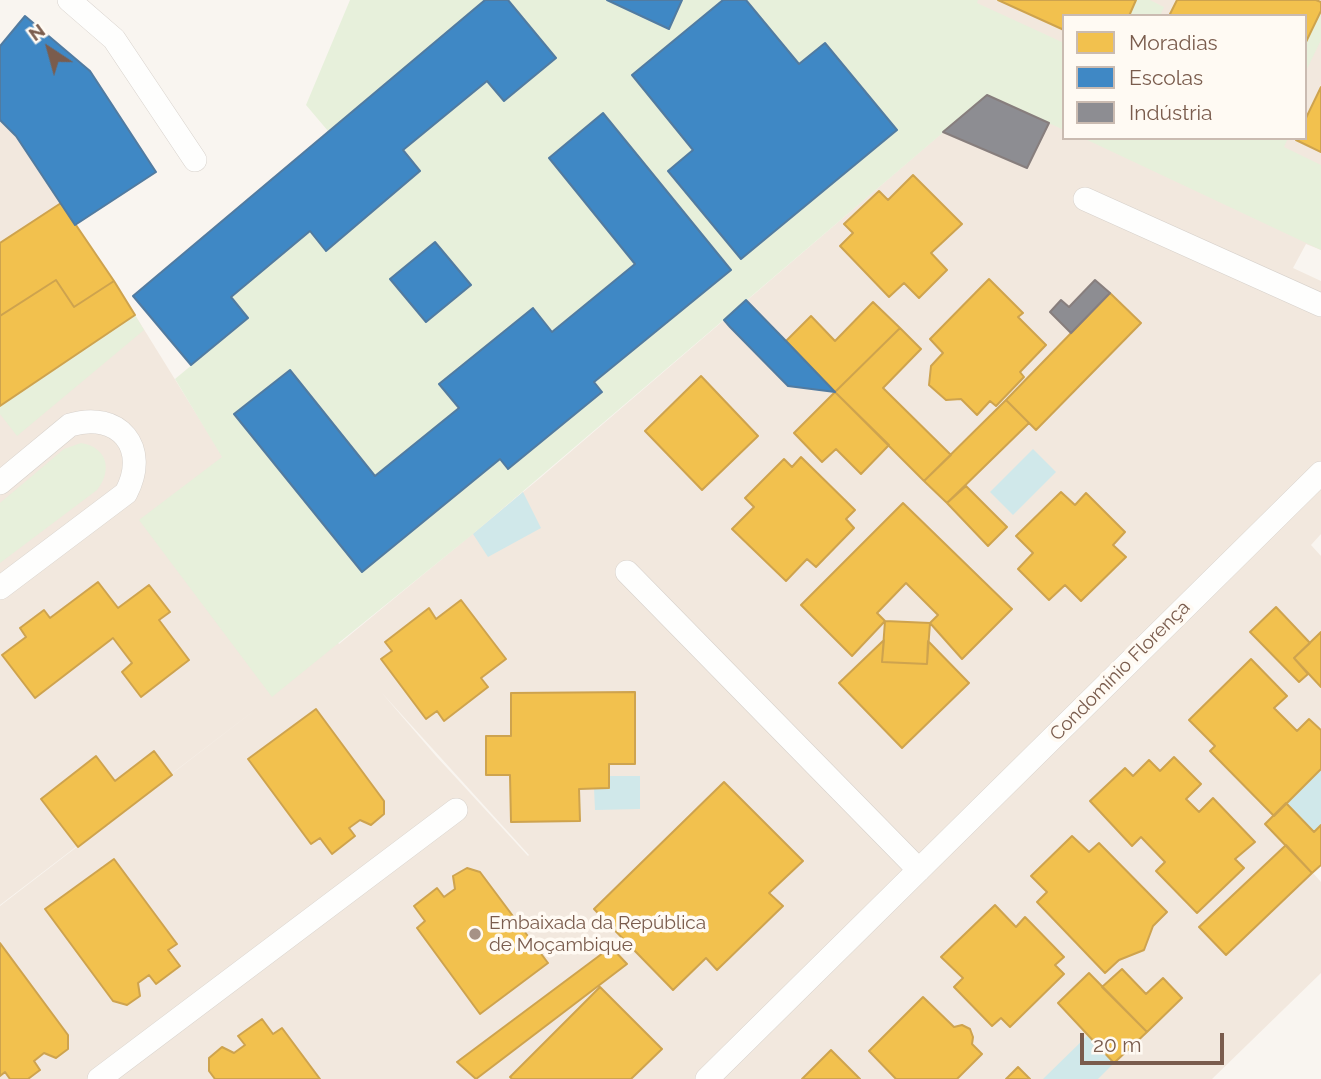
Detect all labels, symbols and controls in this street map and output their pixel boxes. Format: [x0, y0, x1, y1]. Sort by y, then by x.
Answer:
north arrow [14, 14, 84, 84]
legend [1062, 14, 1307, 140]
text: N [24, 19, 49, 45]
text: Moradias [1129, 30, 1218, 55]
text: Escolas [1129, 65, 1203, 90]
text: Indústria [1129, 100, 1213, 125]
street label: Condomínio Florença [1045, 596, 1195, 746]
place label: Embaixada da República de Moçambique [489, 912, 706, 956]
marker: Embaixada da República de Moçambique [467, 926, 483, 942]
scale bar [1083, 1020, 1226, 1064]
text: 20 m [1093, 1032, 1141, 1057]

